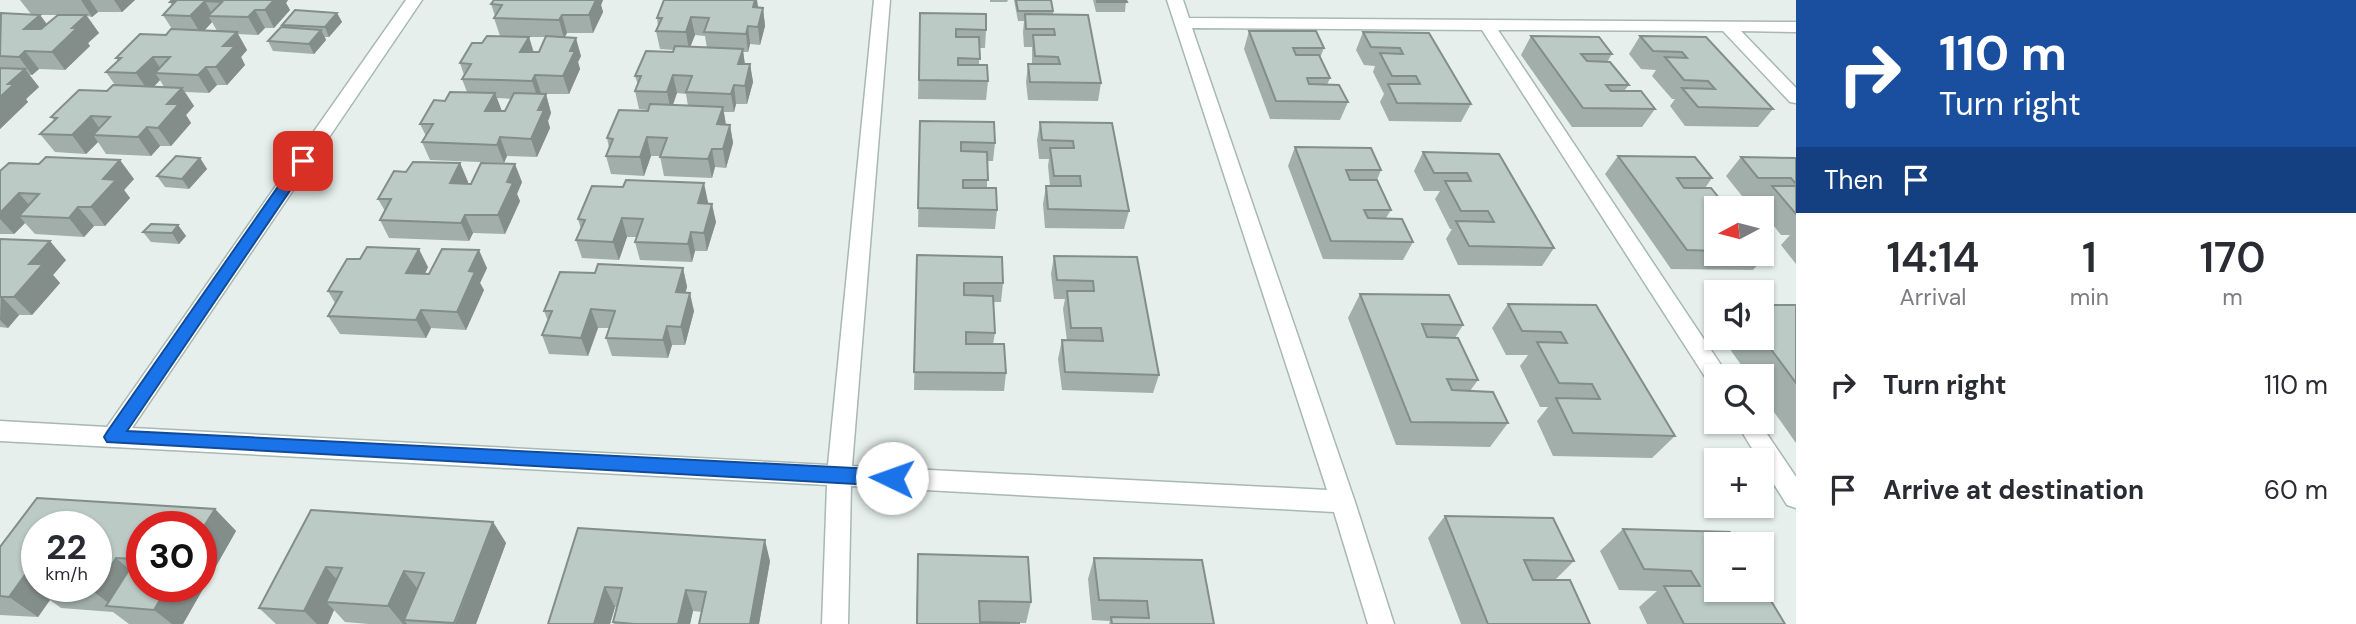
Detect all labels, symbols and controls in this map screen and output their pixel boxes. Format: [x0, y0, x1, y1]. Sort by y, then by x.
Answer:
text: 110 m [1939, 21, 2067, 85]
icon: right [1824, 28, 1915, 119]
text: Turn right [1939, 83, 2081, 125]
pin [273, 131, 333, 191]
icon: arrive [284, 142, 322, 180]
icon: arrive [1897, 161, 1935, 199]
text: Then [1824, 163, 1883, 197]
north arrow [1704, 196, 1774, 266]
map controls [1704, 196, 1774, 602]
text: 14:14 [1886, 230, 1979, 285]
text: 1 [2082, 230, 2097, 285]
text: 170 [2199, 230, 2266, 285]
button: sound [1704, 280, 1774, 350]
text: Arrival [1899, 282, 1966, 312]
text: min [2070, 282, 2109, 312]
text: m [2222, 282, 2243, 312]
button: search [1704, 364, 1774, 434]
icon: right [1824, 366, 1862, 404]
text: Turn right [1883, 368, 2007, 402]
text: 110 m [2264, 368, 2328, 402]
position arrow [855, 441, 929, 515]
button: + [1704, 448, 1774, 518]
icon: arrive [1824, 471, 1862, 509]
text: Arrive at destination [1883, 473, 2144, 507]
text: 60 m [2264, 473, 2328, 507]
speed limit sign: 30 [126, 511, 217, 602]
text: 22 [46, 524, 87, 570]
button: − [1704, 532, 1774, 602]
text: km/h [45, 562, 88, 586]

